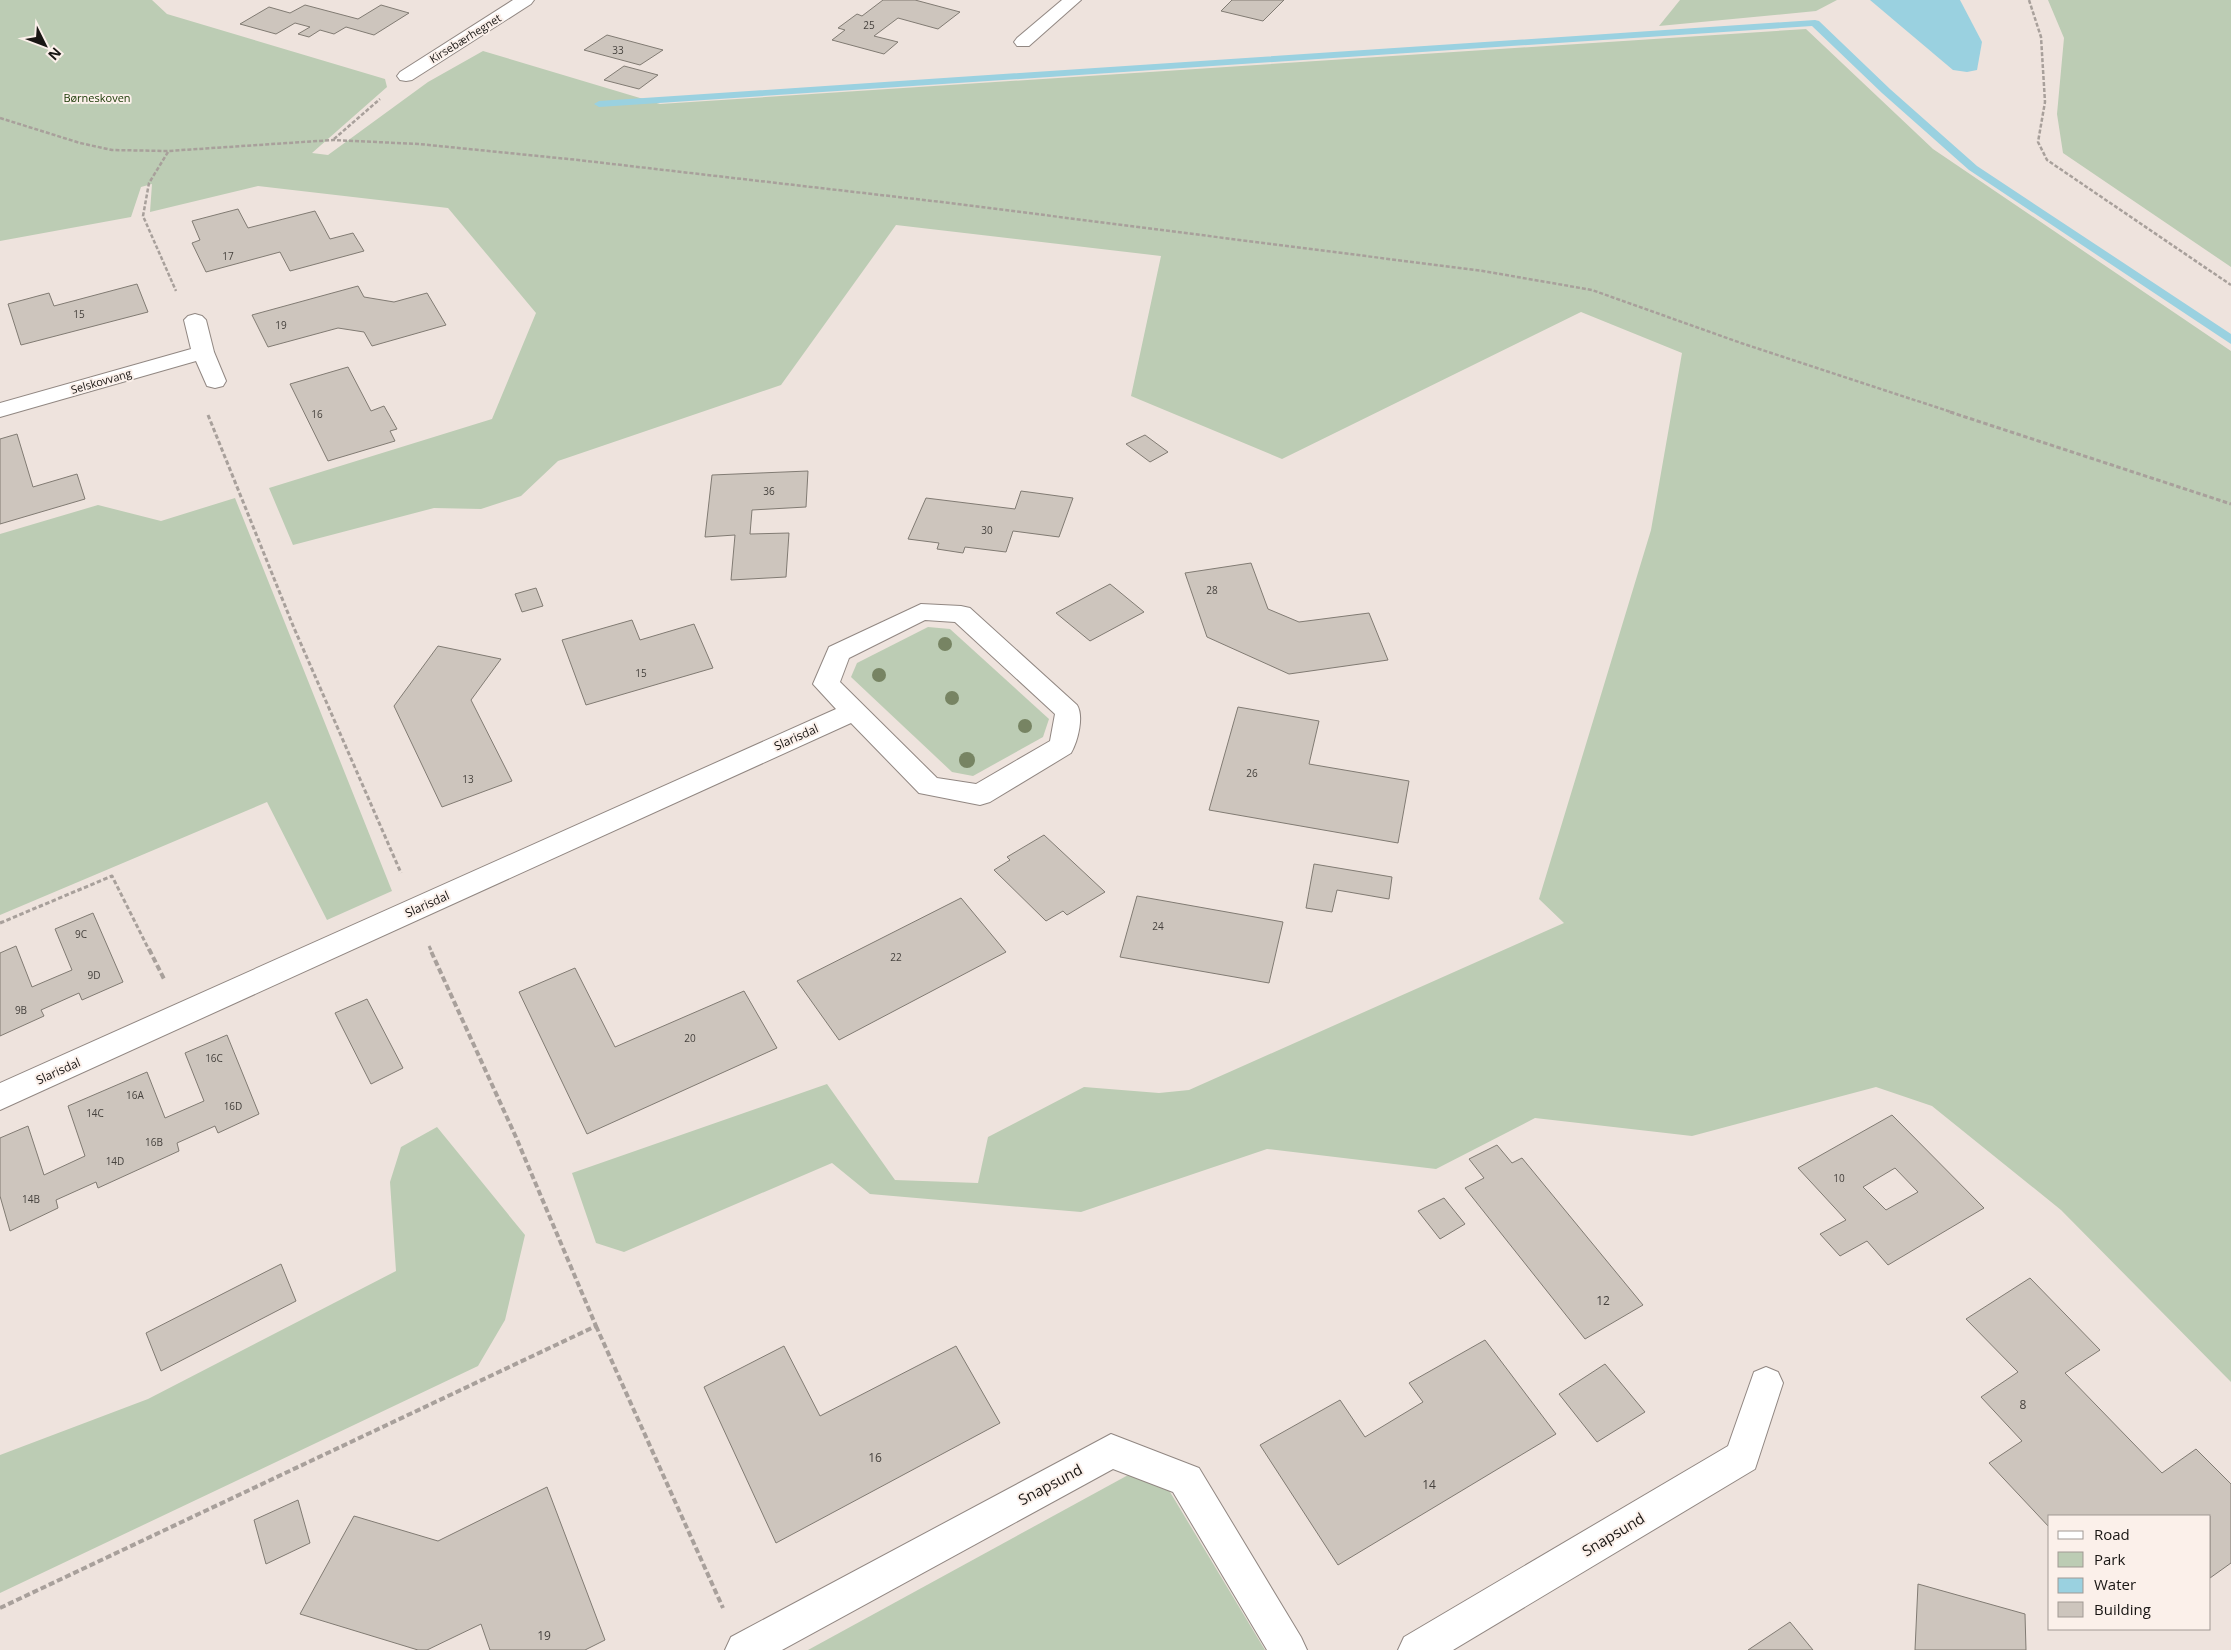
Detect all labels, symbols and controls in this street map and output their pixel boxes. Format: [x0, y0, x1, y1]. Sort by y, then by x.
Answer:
street label: Kirsebærhegnet [426, 10, 504, 66]
house number: 25 [863, 18, 875, 32]
north arrow [20, 20, 70, 70]
text: N [44, 43, 66, 65]
house number: 33 [612, 43, 624, 57]
park label: Børneskoven [63, 90, 131, 105]
house number: 17 [222, 249, 234, 263]
house number: 15 [73, 307, 85, 321]
house number: 19 [275, 318, 287, 332]
street label: Selskovvang [69, 365, 133, 397]
house number: 16 [311, 407, 323, 421]
house number: 36 [763, 484, 775, 498]
house number: 30 [981, 523, 993, 537]
house number: 28 [1206, 583, 1218, 597]
house number: 15 [635, 666, 647, 680]
street label: Slarisdal [771, 720, 821, 754]
house number: 26 [1246, 766, 1258, 780]
house number: 13 [462, 772, 474, 786]
street label: Slarisdal [402, 887, 452, 921]
house number: 24 [1152, 919, 1164, 933]
house number: 9C [75, 927, 87, 941]
house number: 22 [890, 950, 902, 964]
house number: 9D [88, 968, 100, 982]
house number: 9B [15, 1003, 27, 1017]
house number: 20 [684, 1031, 696, 1045]
house number: 16C [205, 1051, 223, 1065]
street label: Slarisdal [33, 1054, 83, 1088]
house number: 16A [126, 1088, 145, 1102]
house number: 16D [224, 1099, 242, 1113]
house number: 14C [86, 1106, 104, 1120]
house number: 16B [145, 1135, 163, 1149]
house number: 14D [106, 1154, 124, 1168]
house number: 10 [1833, 1171, 1845, 1185]
house number: 14B [22, 1192, 40, 1206]
house number: 12 [1596, 1292, 1610, 1309]
house number: 8 [2020, 1396, 2027, 1413]
house number: 16 [868, 1449, 882, 1466]
street label: Snapsund [1015, 1459, 1085, 1509]
house number: 14 [1422, 1476, 1436, 1493]
street label: Snapsund [1578, 1507, 1648, 1561]
legend [2048, 1515, 2211, 1630]
text: Road [2094, 1524, 2130, 1544]
text: Park [2094, 1549, 2125, 1569]
text: Water [2094, 1574, 2136, 1594]
text: Building [2094, 1599, 2151, 1619]
house number: 19 [537, 1627, 551, 1644]

